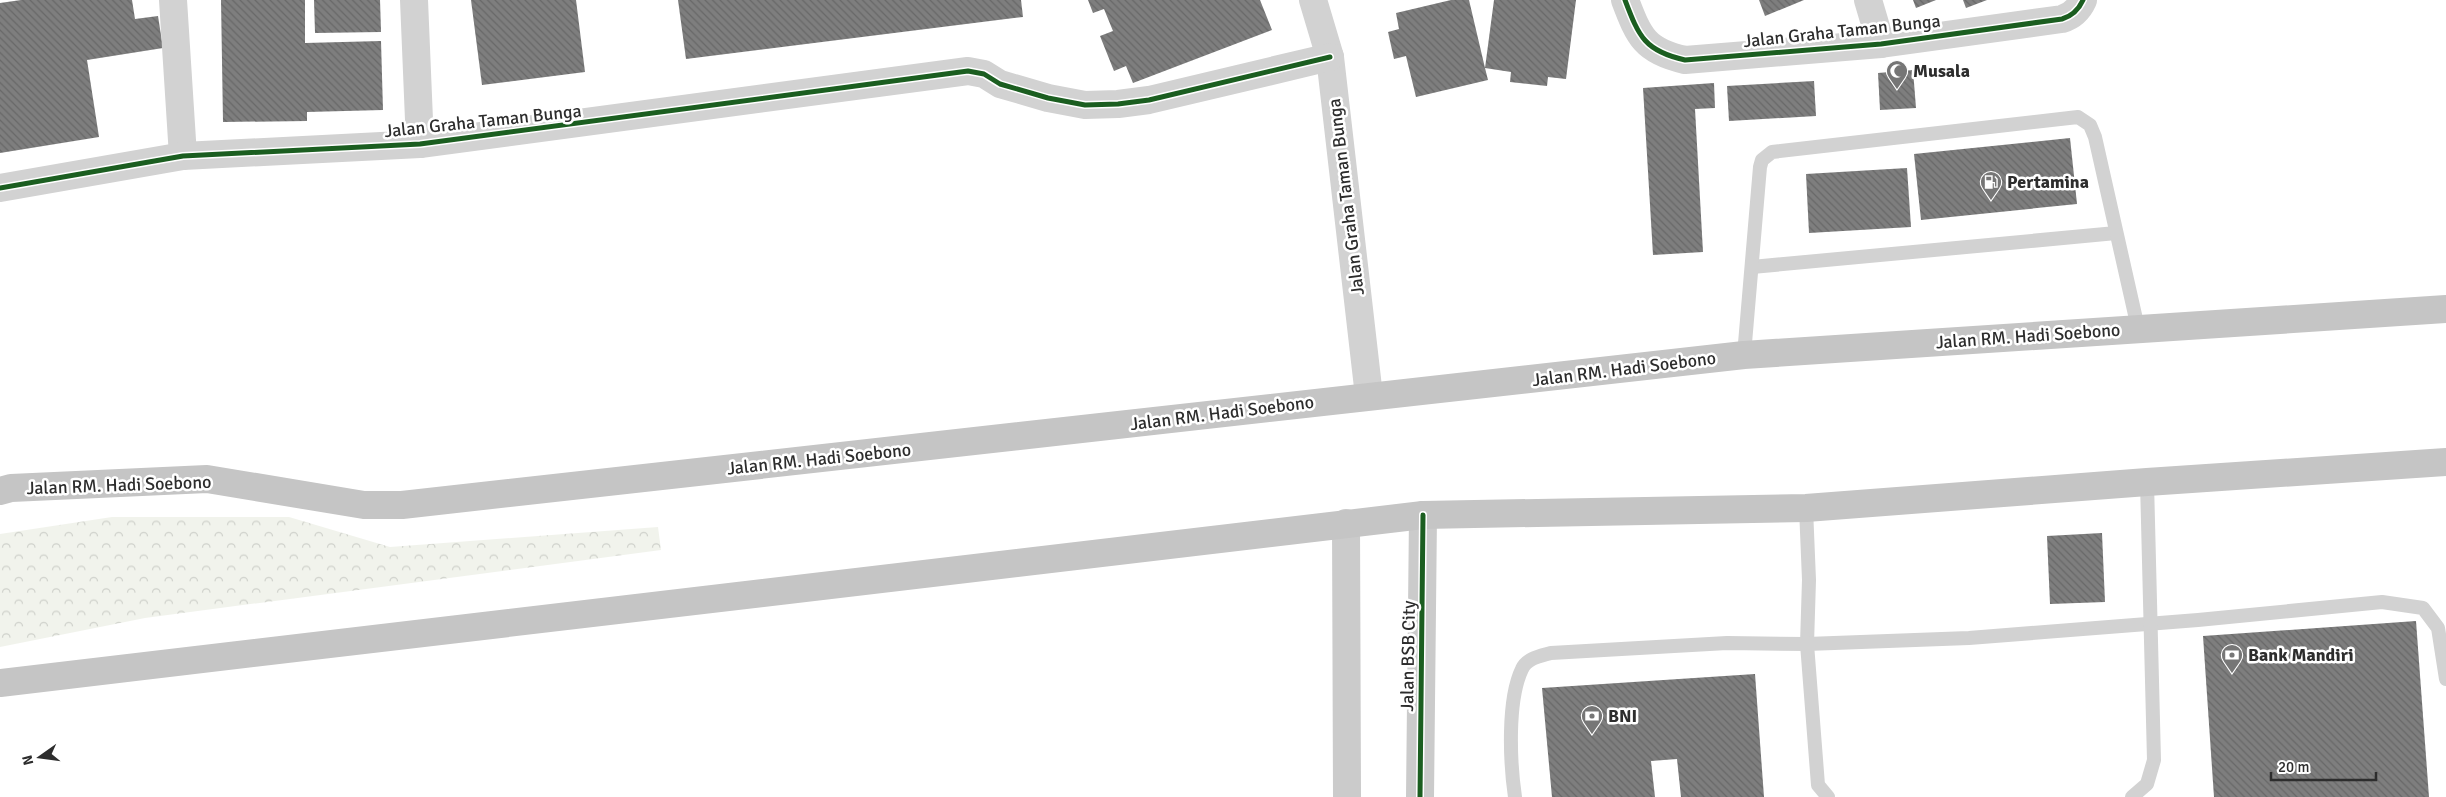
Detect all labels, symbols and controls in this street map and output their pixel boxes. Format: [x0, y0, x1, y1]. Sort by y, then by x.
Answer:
street label: Jalan Graha Taman Bunga [1742, 10, 1942, 52]
mosque icon: Musala [1885, 59, 1909, 90]
place label: Musala [1913, 60, 1970, 82]
street label: Jalan Graha Taman Bunga [1323, 97, 1369, 297]
street label: Jalan Graha Taman Bunga [383, 100, 583, 142]
fuel station icon: Pertamina [1979, 170, 2003, 201]
place label: Pertamina [2007, 171, 2089, 193]
street label: Jalan RM. Hadi Soebono [1935, 319, 2121, 353]
street label: Jalan RM. Hadi Soebono [1531, 347, 1717, 391]
street label: Jalan RM. Hadi Soebono [1129, 391, 1315, 435]
street label: Jalan RM. Hadi Soebono [726, 438, 912, 480]
street label: Jalan RM. Hadi Soebono [26, 471, 212, 499]
street label: Jalan BSB City [1396, 600, 1420, 712]
bank icon: Bank Mandiri [2220, 643, 2244, 674]
place label: Bank Mandiri [2248, 644, 2354, 666]
bank icon: BNI [1580, 704, 1604, 735]
place label: BNI [1608, 705, 1637, 727]
north arrow [15, 732, 65, 782]
scale bar [2271, 750, 2376, 782]
text: N [18, 753, 37, 767]
text: 20 m [2278, 758, 2309, 776]

